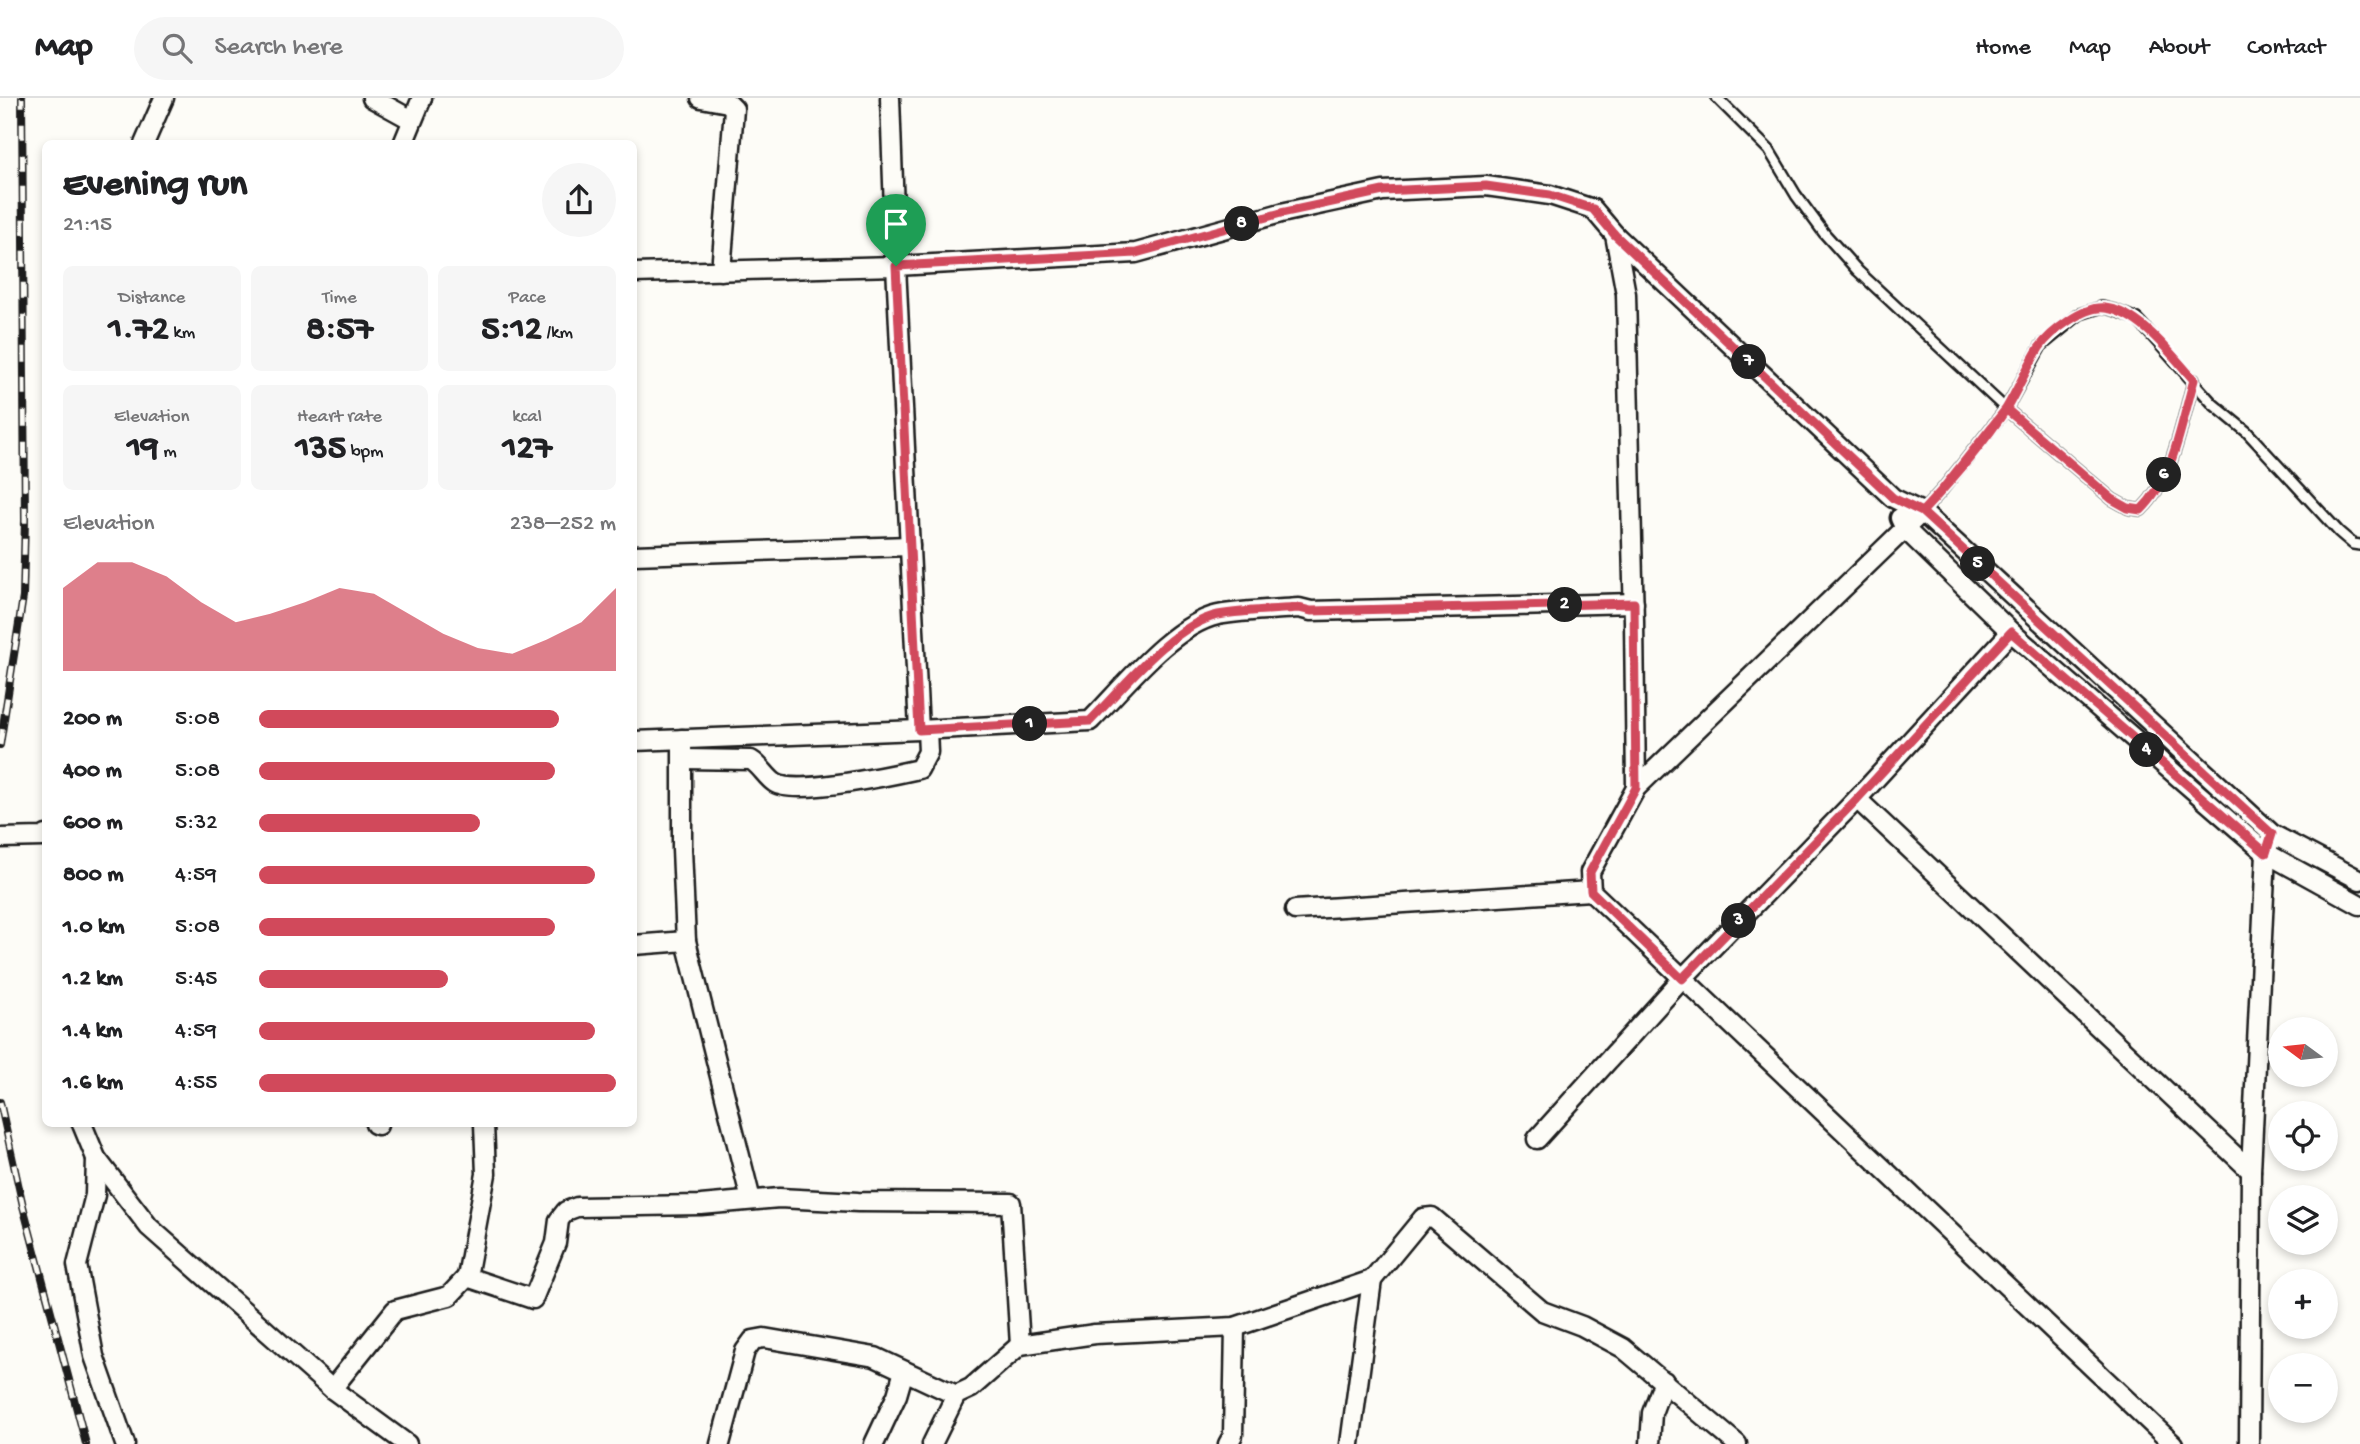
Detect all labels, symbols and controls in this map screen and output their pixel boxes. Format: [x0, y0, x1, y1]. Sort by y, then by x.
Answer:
search box [134, 17, 624, 80]
text: Map [35, 29, 92, 67]
icon: search [158, 29, 196, 67]
text: Search here [214, 33, 343, 64]
text: Home [1975, 34, 2031, 63]
text: Map [2069, 34, 2111, 63]
text: About [2149, 34, 2209, 63]
text: Contact [2247, 34, 2325, 63]
button: share [542, 163, 616, 237]
text: Evening run [63, 164, 247, 208]
pin [866, 194, 926, 266]
icon: arrive [877, 205, 915, 243]
pin: 8 [1224, 206, 1260, 242]
text: 21:15 [63, 212, 112, 239]
text: 8 [1236, 212, 1247, 235]
text: Distance [118, 287, 185, 310]
text: Time [322, 287, 357, 310]
text: Pace [509, 287, 546, 310]
text: 1.72 [108, 310, 169, 351]
text: 8:57 [306, 310, 373, 351]
text: 5:12 [481, 310, 542, 351]
text: km [169, 322, 195, 345]
text: /km [542, 322, 573, 345]
pin: 7 [1732, 344, 1766, 380]
text: 7 [1744, 350, 1753, 373]
text: Elevation [114, 406, 190, 429]
text: Heart rate [297, 406, 382, 429]
text: kcal [512, 406, 542, 429]
text: 19 [127, 429, 159, 470]
text: 135 [295, 429, 346, 470]
text: 127 [502, 429, 552, 470]
text: m [159, 441, 177, 464]
text: bpm [346, 441, 384, 464]
pin: 6 [2146, 458, 2182, 492]
text: 6 [2159, 463, 2168, 486]
text: Elevation [63, 511, 154, 538]
text: 238–252 m [510, 511, 616, 538]
pin: 5 [1960, 546, 1996, 582]
text: 5 [1973, 552, 1983, 575]
pin: 2 [1548, 588, 1582, 622]
text: 2 [1560, 593, 1569, 616]
text: 200 m [63, 706, 122, 733]
text: 5:08 [175, 706, 220, 733]
pin: 1 [1012, 706, 1048, 742]
text: 1 [1026, 712, 1033, 735]
pin: 4 [2130, 732, 2164, 768]
text: 4 [2142, 738, 2151, 761]
text: 400 m [63, 758, 122, 785]
text: 5:08 [175, 758, 220, 785]
text: 600 m [63, 810, 123, 837]
text: 5:32 [175, 810, 218, 837]
text: 800 m [63, 862, 124, 889]
text: 4:59 [175, 862, 217, 889]
pin: 3 [1722, 904, 1756, 938]
text: 3 [1734, 909, 1743, 932]
text: 1.0 km [63, 914, 125, 941]
text: 5:08 [175, 914, 220, 941]
text: 1.2 km [63, 966, 123, 993]
text: 5:45 [175, 966, 217, 993]
north arrow [2268, 1017, 2338, 1087]
map controls [2268, 1017, 2338, 1423]
text: 1.4 km [63, 1018, 122, 1045]
text: 4:59 [175, 1018, 217, 1045]
text: 1.6 km [63, 1070, 123, 1097]
text: 4:55 [175, 1070, 217, 1097]
button: locate [2268, 1101, 2338, 1171]
button: layers [2268, 1185, 2338, 1255]
button: + [2268, 1269, 2338, 1339]
button: − [2268, 1353, 2338, 1423]

